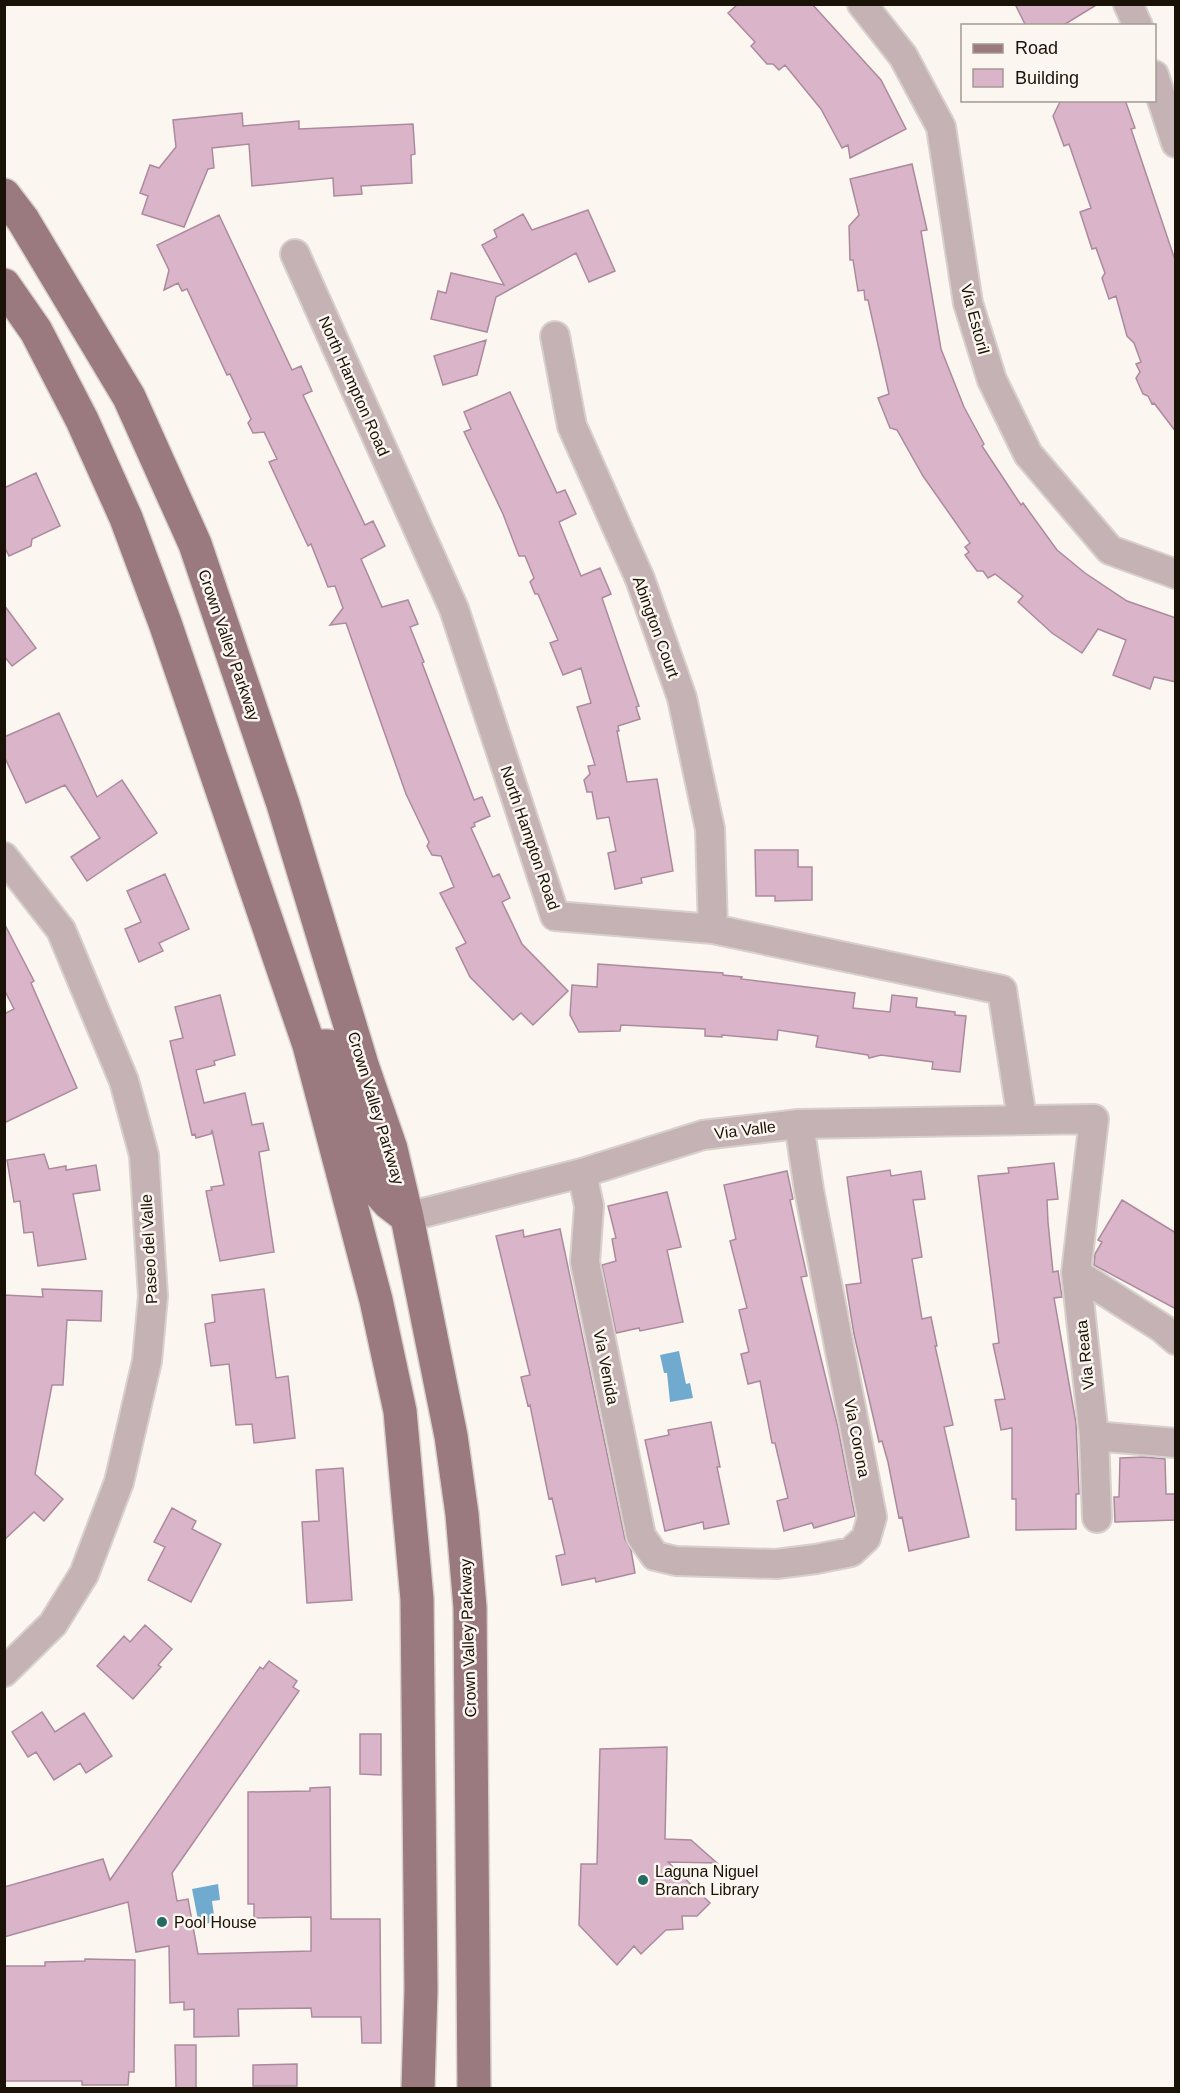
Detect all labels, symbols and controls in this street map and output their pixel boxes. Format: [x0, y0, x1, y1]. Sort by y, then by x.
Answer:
legend [961, 24, 1156, 102]
text: Road [1015, 38, 1058, 58]
text: Building [1015, 68, 1079, 88]
street label: Via Estoril [958, 282, 992, 356]
street label: North Hampton Road [315, 313, 393, 459]
street label: Crown Valley Parkway [195, 567, 263, 723]
street label: Abington Court [630, 574, 682, 681]
street label: North Hampton Road [497, 764, 563, 912]
street label: Crown Valley Parkway [345, 1030, 407, 1186]
street label: Via Valle [713, 1118, 777, 1142]
street label: Paseo del Valle [138, 1194, 160, 1304]
street label: Via Reata [1073, 1319, 1097, 1391]
street label: Via Venida [590, 1328, 622, 1406]
street label: Via Corona [841, 1397, 873, 1479]
street label: Crown Valley Parkway [457, 1558, 479, 1718]
place label: Laguna Niguel Branch Library [655, 1863, 759, 1898]
marker: Laguna Niguel Branch Library [636, 1873, 650, 1887]
place label: Pool House [174, 1914, 257, 1931]
marker: Pool House [155, 1915, 169, 1929]

